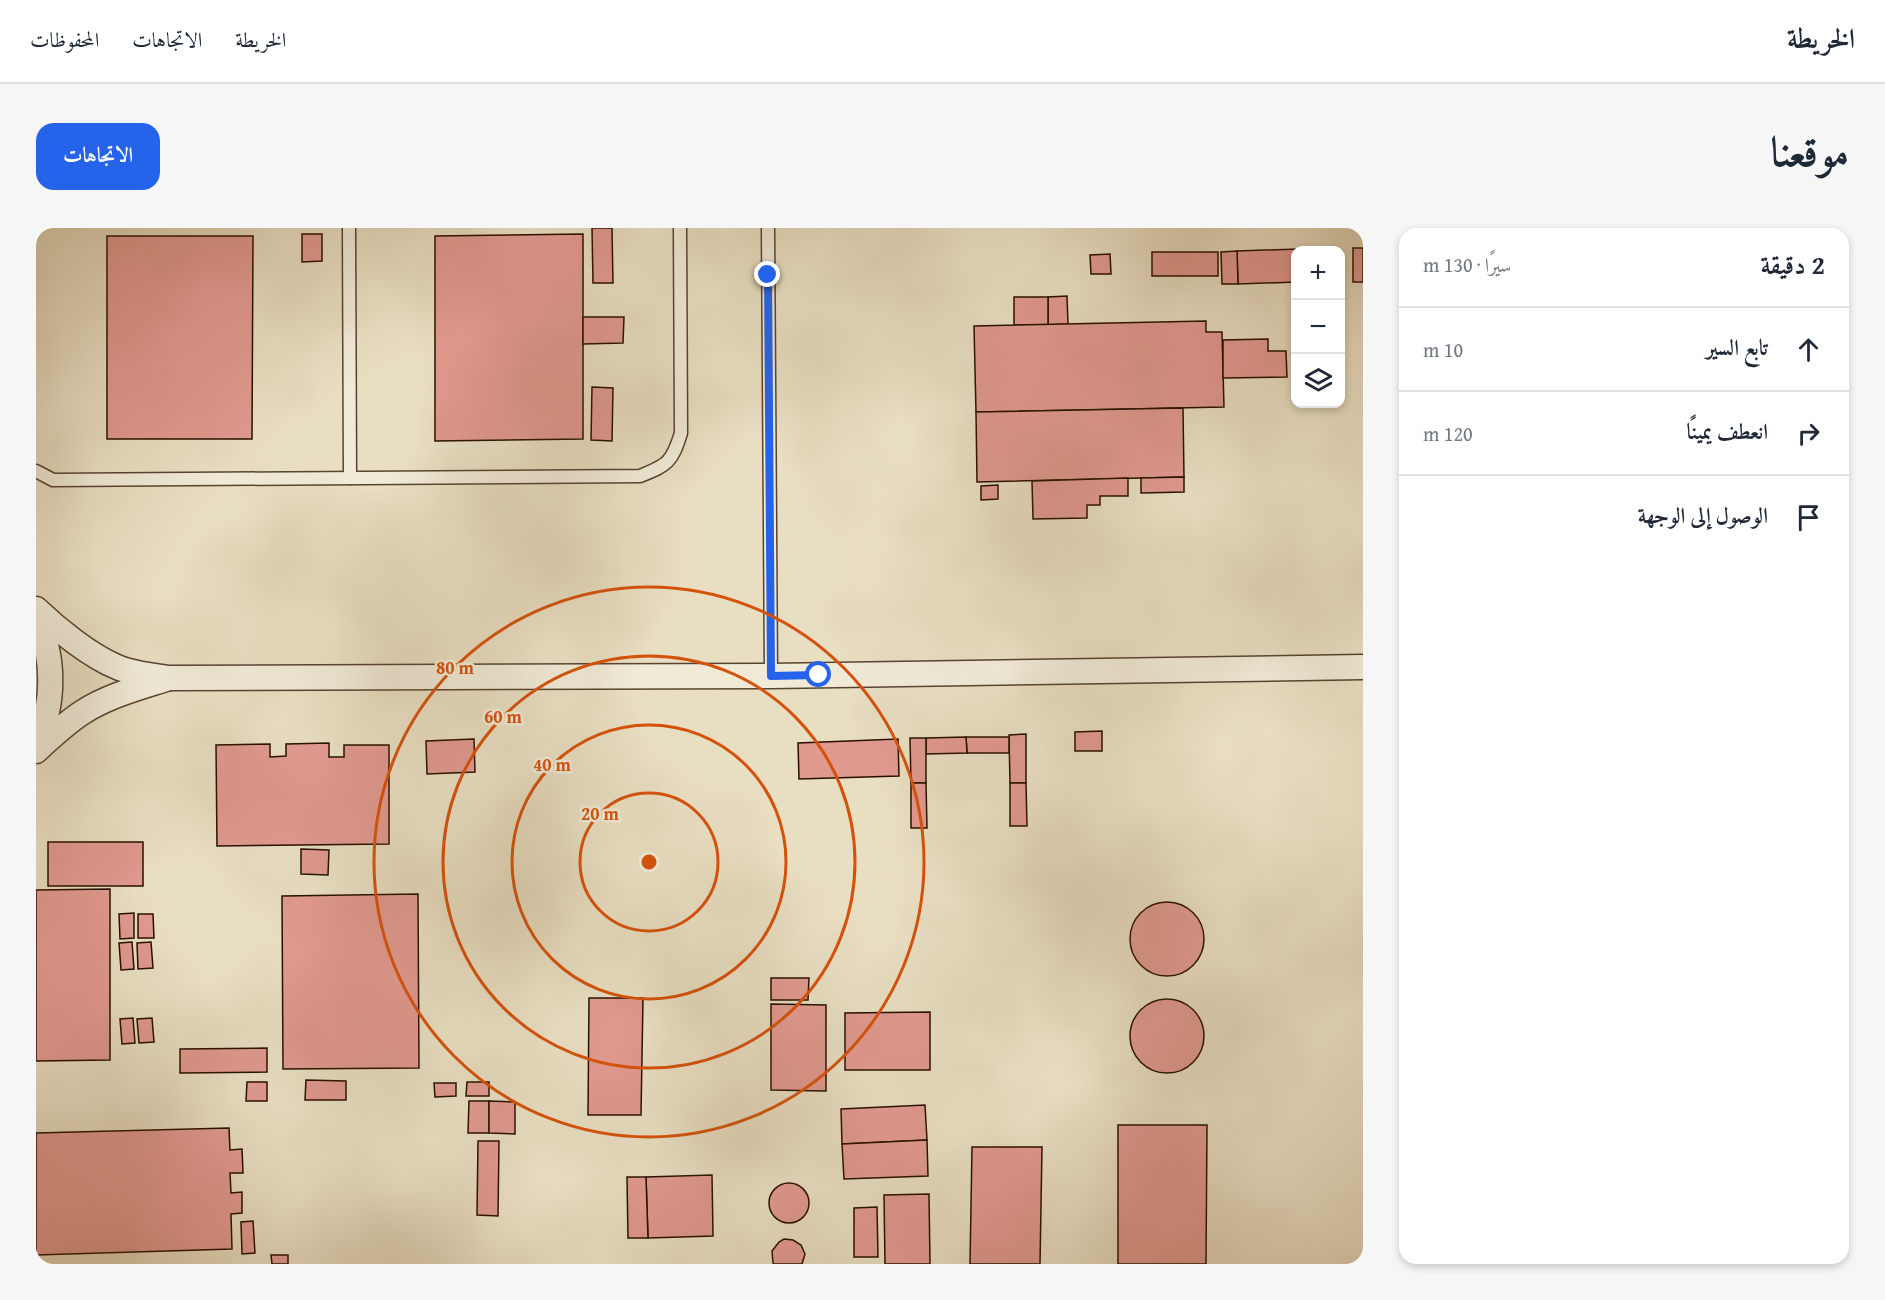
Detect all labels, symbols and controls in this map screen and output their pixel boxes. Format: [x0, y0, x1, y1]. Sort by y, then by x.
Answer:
text: الخريطة [1787, 17, 1855, 58]
text: المحفوظات [30, 24, 99, 55]
text: الاتجاهات [132, 24, 202, 55]
text: الخريطة [235, 24, 286, 55]
text: موقعنا [1771, 120, 1849, 181]
button: الاتجاهات [36, 123, 160, 190]
text: 2 دقيقة [1760, 245, 1825, 284]
map controls [1291, 246, 1345, 408]
button: + [1291, 246, 1345, 300]
text: سيرًا · 130 m [1423, 250, 1511, 279]
route end [754, 261, 780, 287]
button: − [1291, 300, 1345, 354]
text: تابع السير [1706, 331, 1768, 363]
icon: ahead [1792, 333, 1825, 366]
text: 10 m [1423, 335, 1463, 364]
button: layers [1291, 354, 1345, 408]
text: انعطف يمينًا [1687, 415, 1768, 447]
icon: right [1792, 417, 1825, 450]
text: 120 m [1423, 419, 1473, 448]
text: الوصول إلى الوجهة [1638, 499, 1768, 531]
icon: arrive [1792, 501, 1825, 534]
text: 80 m [436, 654, 475, 681]
route start [805, 661, 831, 687]
text: 60 m [484, 703, 523, 730]
text: 40 m [533, 751, 572, 778]
text: 20 m [581, 800, 620, 827]
centre of rings [639, 852, 659, 872]

